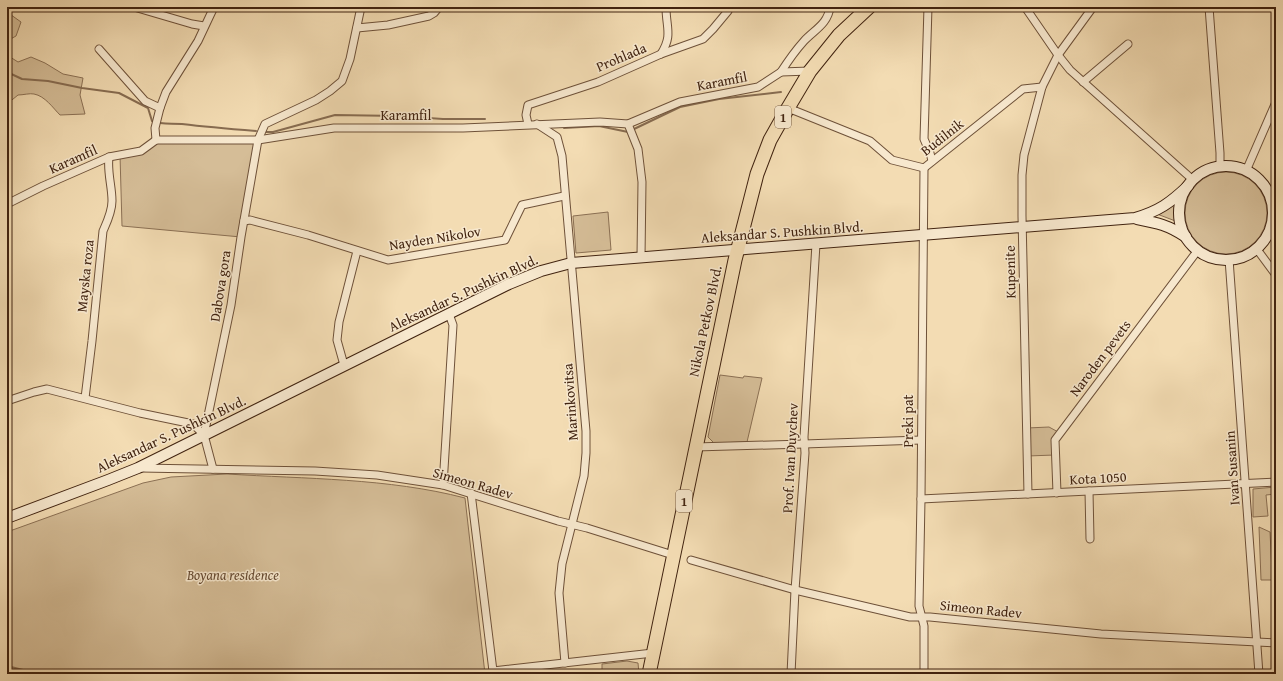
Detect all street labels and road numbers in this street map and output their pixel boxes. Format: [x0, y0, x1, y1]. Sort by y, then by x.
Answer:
street label: Prohlada [593, 37, 650, 77]
street label: Karamfil [695, 66, 749, 96]
street label: Karamfil [381, 105, 432, 125]
road number: 1 [775, 106, 791, 128]
street label: Budilnik [916, 113, 968, 160]
street label: Karamfil [46, 139, 100, 178]
street label: Aleksandar S. Pushkin Blvd. [700, 216, 864, 248]
street label: Nayden Nikolov [388, 221, 482, 255]
street label: Mayska roza [71, 238, 99, 313]
street label: Kupenite [1000, 245, 1020, 299]
street label: Dabova gora [204, 249, 236, 323]
street label: Aleksandar S. Pushkin Blvd. [385, 250, 541, 336]
street label: Nikola Petkov Blvd. [683, 264, 727, 378]
street label: Naroden pevets [1065, 316, 1135, 400]
street label: Marinkovitsa [557, 362, 583, 441]
street label: Aleksandar S. Pushkin Blvd. [93, 391, 249, 477]
street label: Preki pat [898, 394, 918, 447]
street label: Prof. Ivan Duychev [777, 402, 803, 514]
street label: Ivan Susanin [1219, 430, 1245, 506]
street label: Simeon Radev [431, 462, 515, 504]
street label: Kota 1050 [1069, 467, 1127, 489]
road number: 1 [676, 490, 692, 512]
street label: Simeon Radev [939, 595, 1023, 623]

